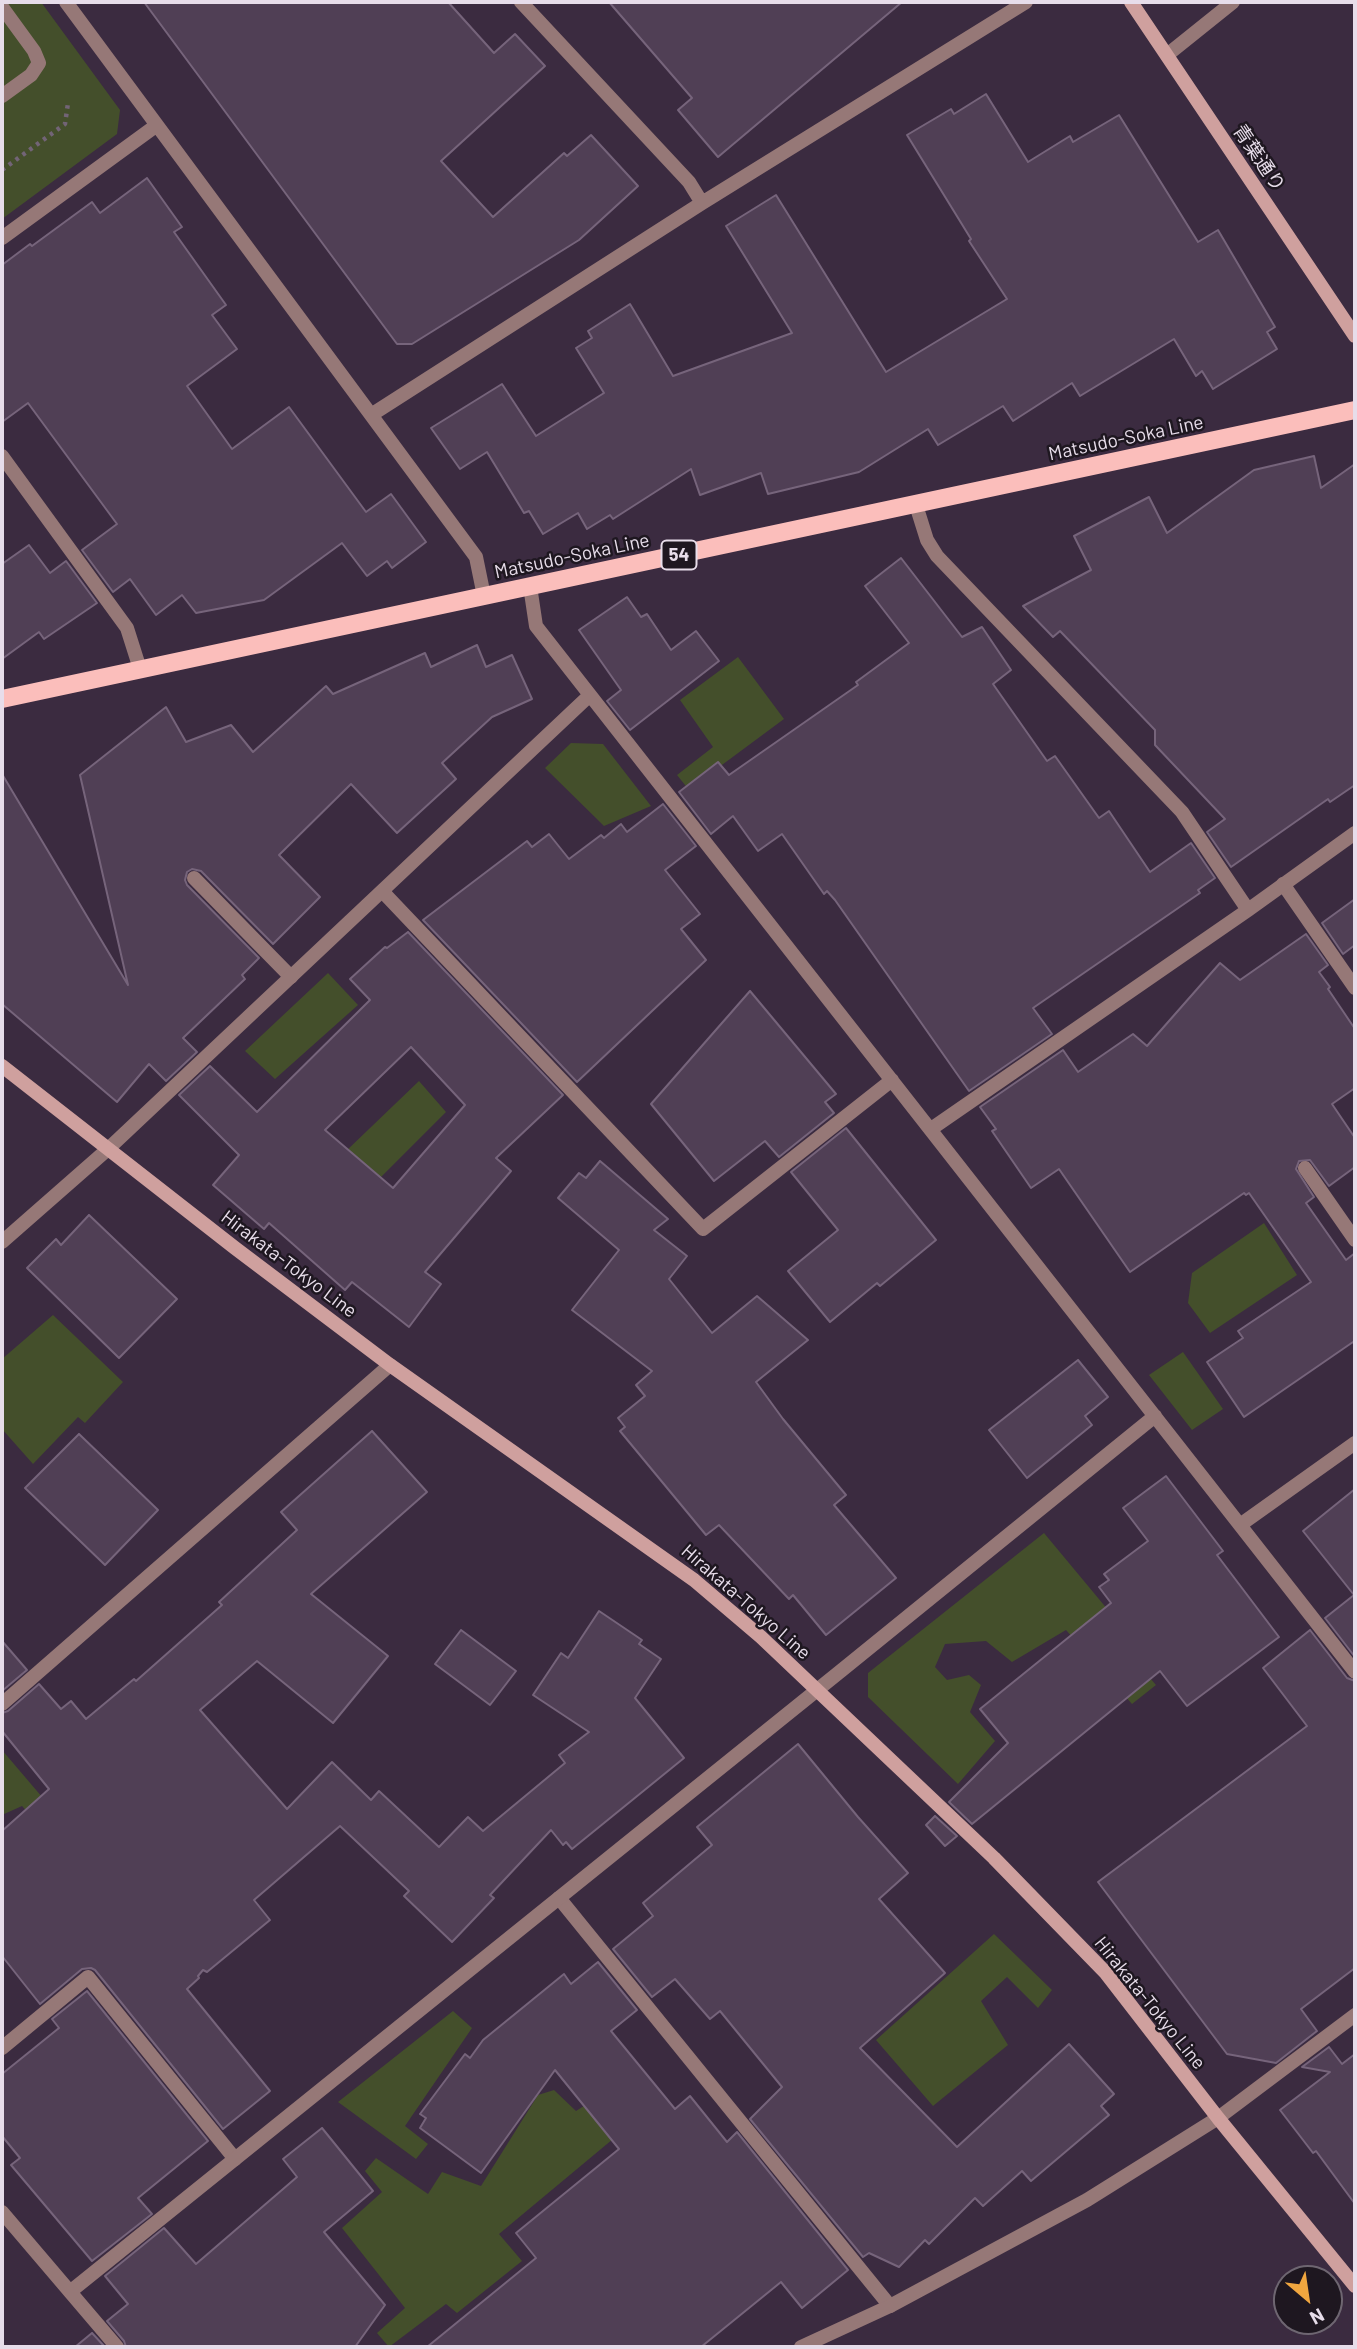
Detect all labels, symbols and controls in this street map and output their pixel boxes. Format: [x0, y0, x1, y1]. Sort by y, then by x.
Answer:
street label: 青葉通り [1228, 120, 1290, 196]
street label: Matsudo-Soka Line [1046, 410, 1206, 466]
street label: Matsudo-Soka Line [492, 528, 652, 584]
road number: 54 [662, 540, 696, 570]
street label: Hirakata-Tokyo Line [217, 1206, 361, 1322]
street label: Hirakata-Tokyo Line [677, 1540, 815, 1664]
street label: Hirakata-Tokyo Line [1090, 1932, 1210, 2074]
north arrow [1273, 2265, 1343, 2335]
text: N [1306, 2304, 1329, 2330]

